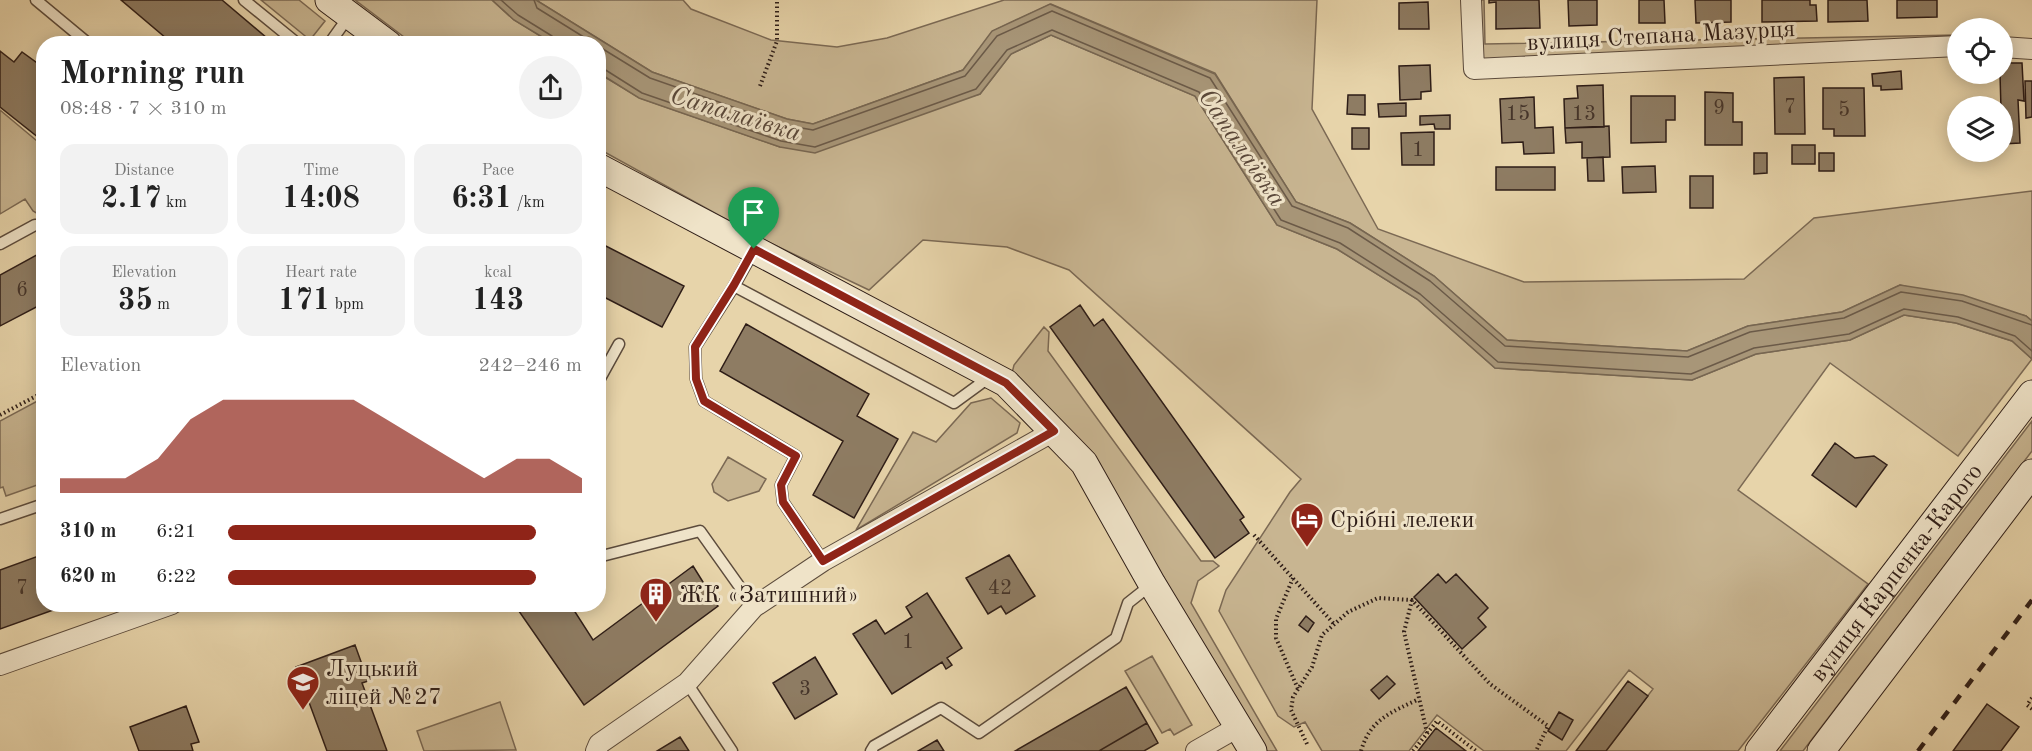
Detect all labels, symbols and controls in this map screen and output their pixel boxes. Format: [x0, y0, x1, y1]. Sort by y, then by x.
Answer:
street label: вулиця Степана Мазурця [1526, 18, 1796, 56]
map controls [1947, 18, 2013, 162]
button: locate [1947, 18, 2013, 84]
button: share [519, 56, 582, 119]
text: Morning run [60, 58, 245, 91]
water label: Сапалаївка [667, 83, 804, 147]
water label: Сапалаївка [1193, 85, 1290, 212]
button: layers [1947, 96, 2013, 162]
house number: 7 [1784, 97, 1796, 118]
house number: 9 [1713, 98, 1725, 119]
text: 08:48 · 7 × 310 m [60, 99, 227, 119]
house number: 5 [1838, 100, 1850, 121]
house number: 15 [1506, 104, 1530, 125]
house number: 13 [1572, 104, 1596, 125]
house number: 1 [1412, 140, 1424, 161]
text: Distance [114, 163, 174, 179]
text: Time [303, 163, 339, 179]
text: Pace [482, 163, 514, 179]
text: 2.17 [101, 184, 162, 214]
text: 14:08 [282, 184, 360, 214]
text: 6:31 [451, 184, 512, 214]
pin [728, 187, 779, 249]
text: km [162, 195, 187, 211]
text: /km [512, 195, 545, 211]
icon: arrive [737, 196, 770, 229]
text: Elevation [111, 265, 177, 281]
text: Heart rate [285, 265, 357, 281]
text: kcal [484, 265, 512, 281]
house number: 6 [16, 280, 28, 301]
text: 35 [118, 286, 153, 316]
text: 171 [278, 286, 330, 316]
text: 143 [472, 286, 524, 316]
text: m [153, 297, 170, 313]
text: bpm [330, 297, 364, 313]
text: Elevation [60, 356, 141, 376]
text: 242–246 m [479, 356, 582, 376]
street label: вулиця Карпенка-Карого [1807, 460, 1988, 687]
hotel icon: Срібні лелеки [1289, 501, 1325, 548]
place label: Срібні лелеки [1330, 509, 1474, 533]
text: 310 m [60, 522, 116, 542]
text: 6:21 [156, 522, 196, 542]
text: 620 m [60, 567, 116, 587]
text: 6:22 [156, 567, 196, 587]
building icon: ЖК «Затишний» [638, 576, 674, 623]
house number: 7 [16, 578, 28, 599]
house number: 42 [988, 578, 1012, 599]
place label: ЖК «Затишний» [679, 584, 859, 608]
house number: 1 [902, 632, 914, 653]
place label: Луцький ліцей №27 [326, 658, 442, 710]
school or university icon: Луцький ліцей №27 [285, 664, 321, 711]
house number: 3 [799, 679, 811, 700]

